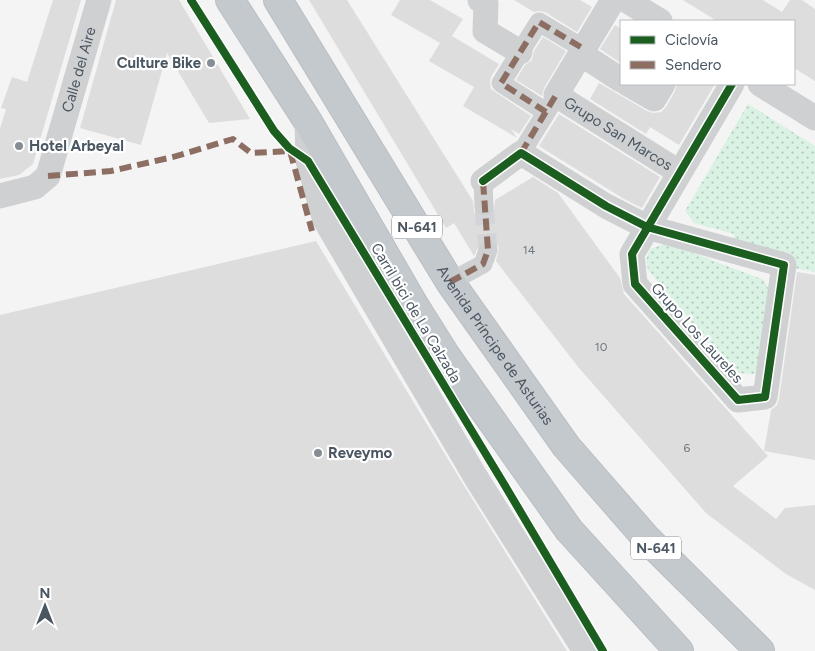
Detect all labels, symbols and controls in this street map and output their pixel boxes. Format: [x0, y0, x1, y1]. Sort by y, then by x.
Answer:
legend [620, 20, 795, 85]
street label: Calle del Aire [58, 25, 100, 114]
text: Ciclovía [665, 31, 718, 49]
place label: Culture Bike [117, 54, 202, 72]
text: Sendero [665, 56, 722, 74]
marker: Culture Bike [205, 57, 217, 69]
street label: Grupo San Marcos [561, 93, 676, 174]
place label: Hotel Arbeyal [29, 137, 124, 155]
marker: Hotel Arbeyal [13, 140, 25, 152]
road number: N-641 [392, 216, 442, 238]
street label: Carril bici de La Calzada [367, 240, 465, 386]
house number: 14 [523, 243, 536, 257]
street label: Avenida Príncipe de Asturias [433, 262, 557, 429]
street label: Grupo Los Laureles [647, 279, 747, 387]
house number: 10 [595, 340, 608, 354]
house number: 6 [684, 441, 691, 455]
place label: Reveymo [328, 444, 392, 462]
marker: Reveymo [312, 447, 324, 459]
road number: N-641 [631, 536, 681, 560]
north arrow [20, 581, 70, 631]
text: N [40, 585, 50, 602]

